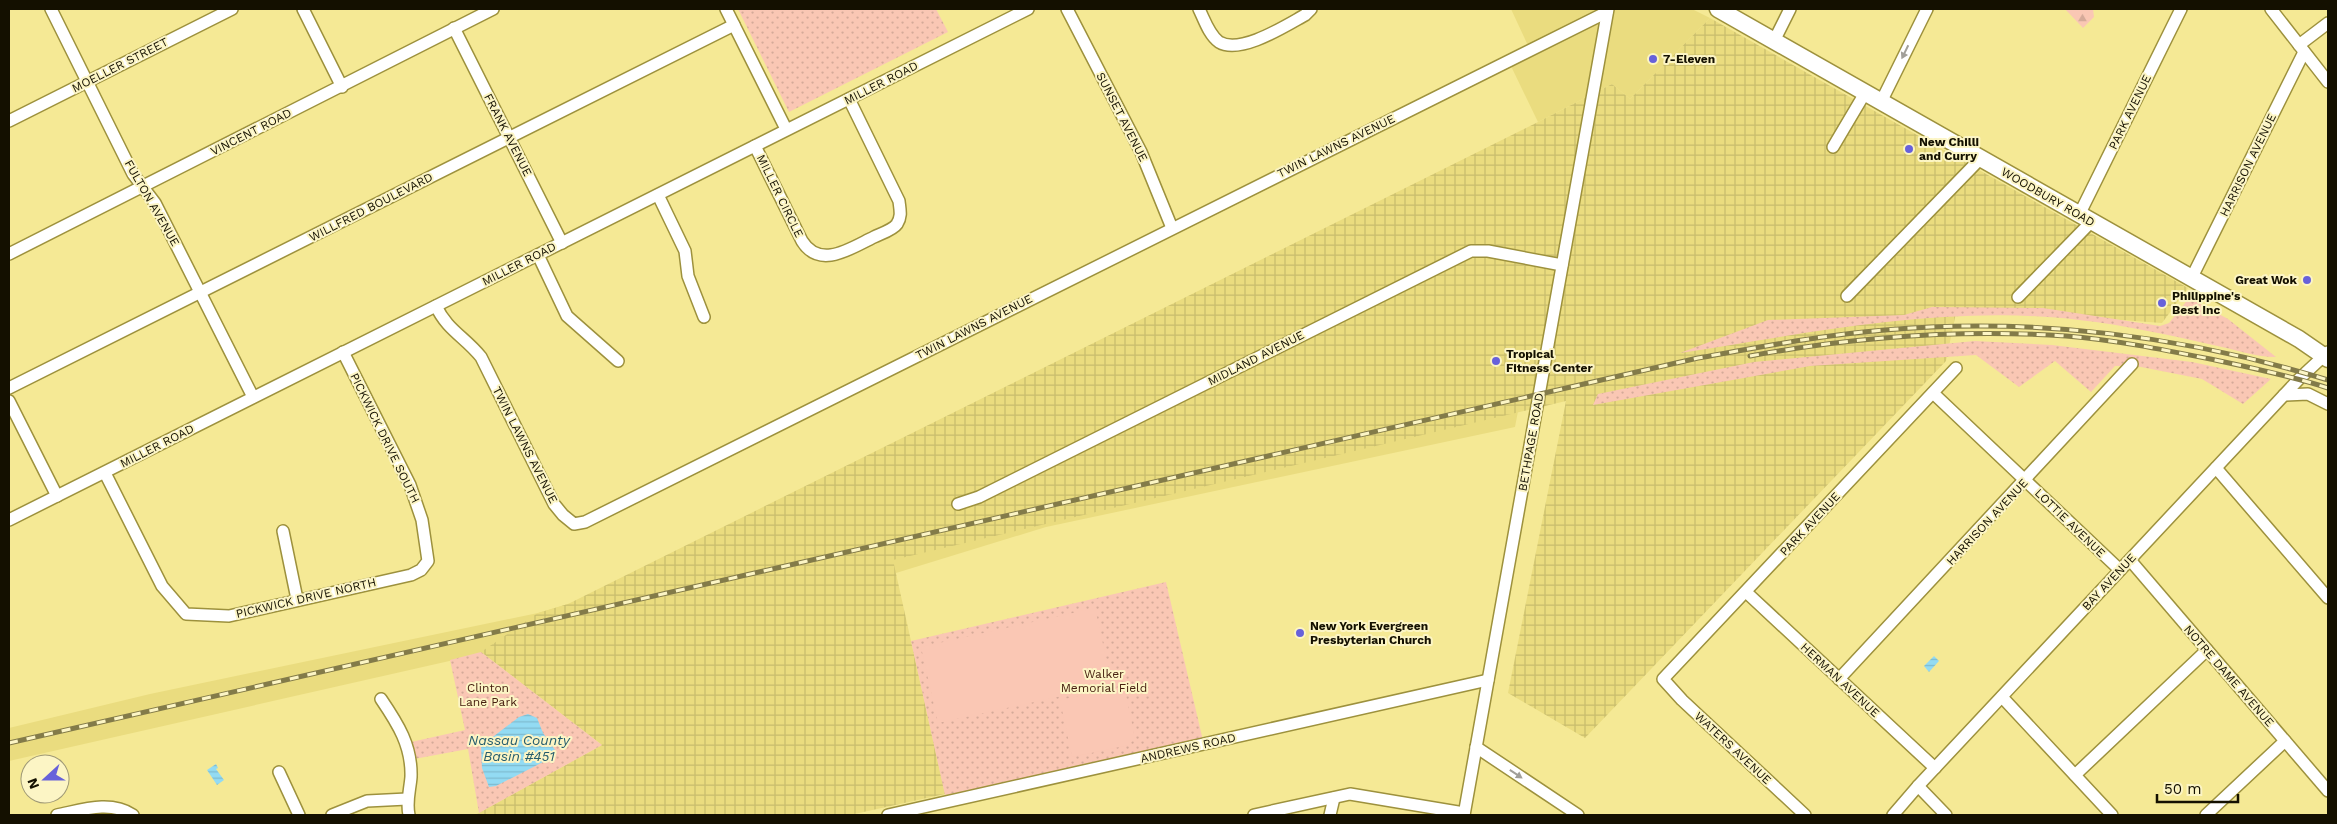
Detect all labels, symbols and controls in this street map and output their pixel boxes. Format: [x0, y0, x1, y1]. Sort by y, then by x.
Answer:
street label: MOELLER STREET [70, 35, 170, 95]
one-way arrow [1901, 45, 1910, 60]
place label: 7-Eleven [1663, 52, 1715, 66]
marker: 7-Eleven [1647, 53, 1659, 65]
street label: MILLER ROAD [842, 58, 920, 108]
street label: SUNSET AVENUE [1093, 70, 1151, 164]
street label: PARK AVENUE [2106, 72, 2154, 152]
street label: FRANK AVENUE [481, 91, 535, 179]
street label: VINCENT ROAD [208, 106, 294, 158]
street label: TWIN LAWNS AVENUE [1275, 111, 1397, 181]
street label: HARRISON AVENUE [2217, 111, 2279, 219]
place label: New Chilli and Curry [1919, 135, 1979, 163]
marker: New Chilli and Curry [1903, 143, 1915, 155]
street label: MILLER CIRCLE [754, 152, 806, 240]
street label: FULTON AVENUE [122, 157, 183, 249]
street label: WOODBURY ROAD [1999, 165, 2097, 229]
street label: WILLFRED BOULEVARD [307, 170, 435, 244]
street label: MILLER ROAD [480, 239, 558, 289]
place label: Great Wok [2235, 273, 2298, 287]
marker: Great Wok [2301, 274, 2313, 286]
place label: Philippine's Best Inc [2172, 289, 2241, 317]
street label: TWIN LAWNS AVENUE [913, 291, 1035, 363]
marker: Philippine's Best Inc [2156, 297, 2168, 309]
street label: MIDLAND AVENUE [1206, 327, 1307, 388]
place label: Tropical Fitness Center [1506, 347, 1593, 375]
marker: Tropical Fitness Center [1490, 355, 1502, 367]
street label: PICKWICK DRIVE SOUTH [347, 371, 423, 505]
street label: TWIN LAWNS AVENUE [489, 384, 561, 506]
street label: BETHPAGE ROAD [1515, 392, 1547, 492]
street label: MILLER ROAD [118, 421, 196, 471]
street label: HARRISON AVENUE [1943, 476, 2031, 568]
street label: LOTTIE AVENUE [2032, 486, 2108, 560]
street label: PARK AVENUE [1777, 489, 1843, 559]
street label: BAY AVENUE [2079, 550, 2139, 613]
street label: PICKWICK DRIVE NORTH [235, 575, 377, 621]
place label: New York Evergreen Presbyterian Church [1310, 619, 1431, 647]
street label: NOTRE DAME AVENUE [2181, 622, 2277, 730]
marker: New York Evergreen Presbyterian Church [1294, 627, 1306, 639]
street label: HERMAN AVENUE [1798, 640, 1883, 720]
park label: Walker Memorial Field [1061, 667, 1147, 695]
park label: Clinton Lane Park [459, 681, 517, 709]
street label: WATERS AVENUE [1692, 709, 1774, 787]
street label: ANDREWS ROAD [1139, 730, 1237, 766]
water label: Nassau County Basin #451 [468, 732, 571, 764]
north arrow [20, 754, 70, 804]
one-way arrow [1510, 770, 1523, 779]
scale bar [2157, 772, 2238, 804]
text: N [24, 776, 42, 791]
text: 50 m [2164, 780, 2201, 798]

